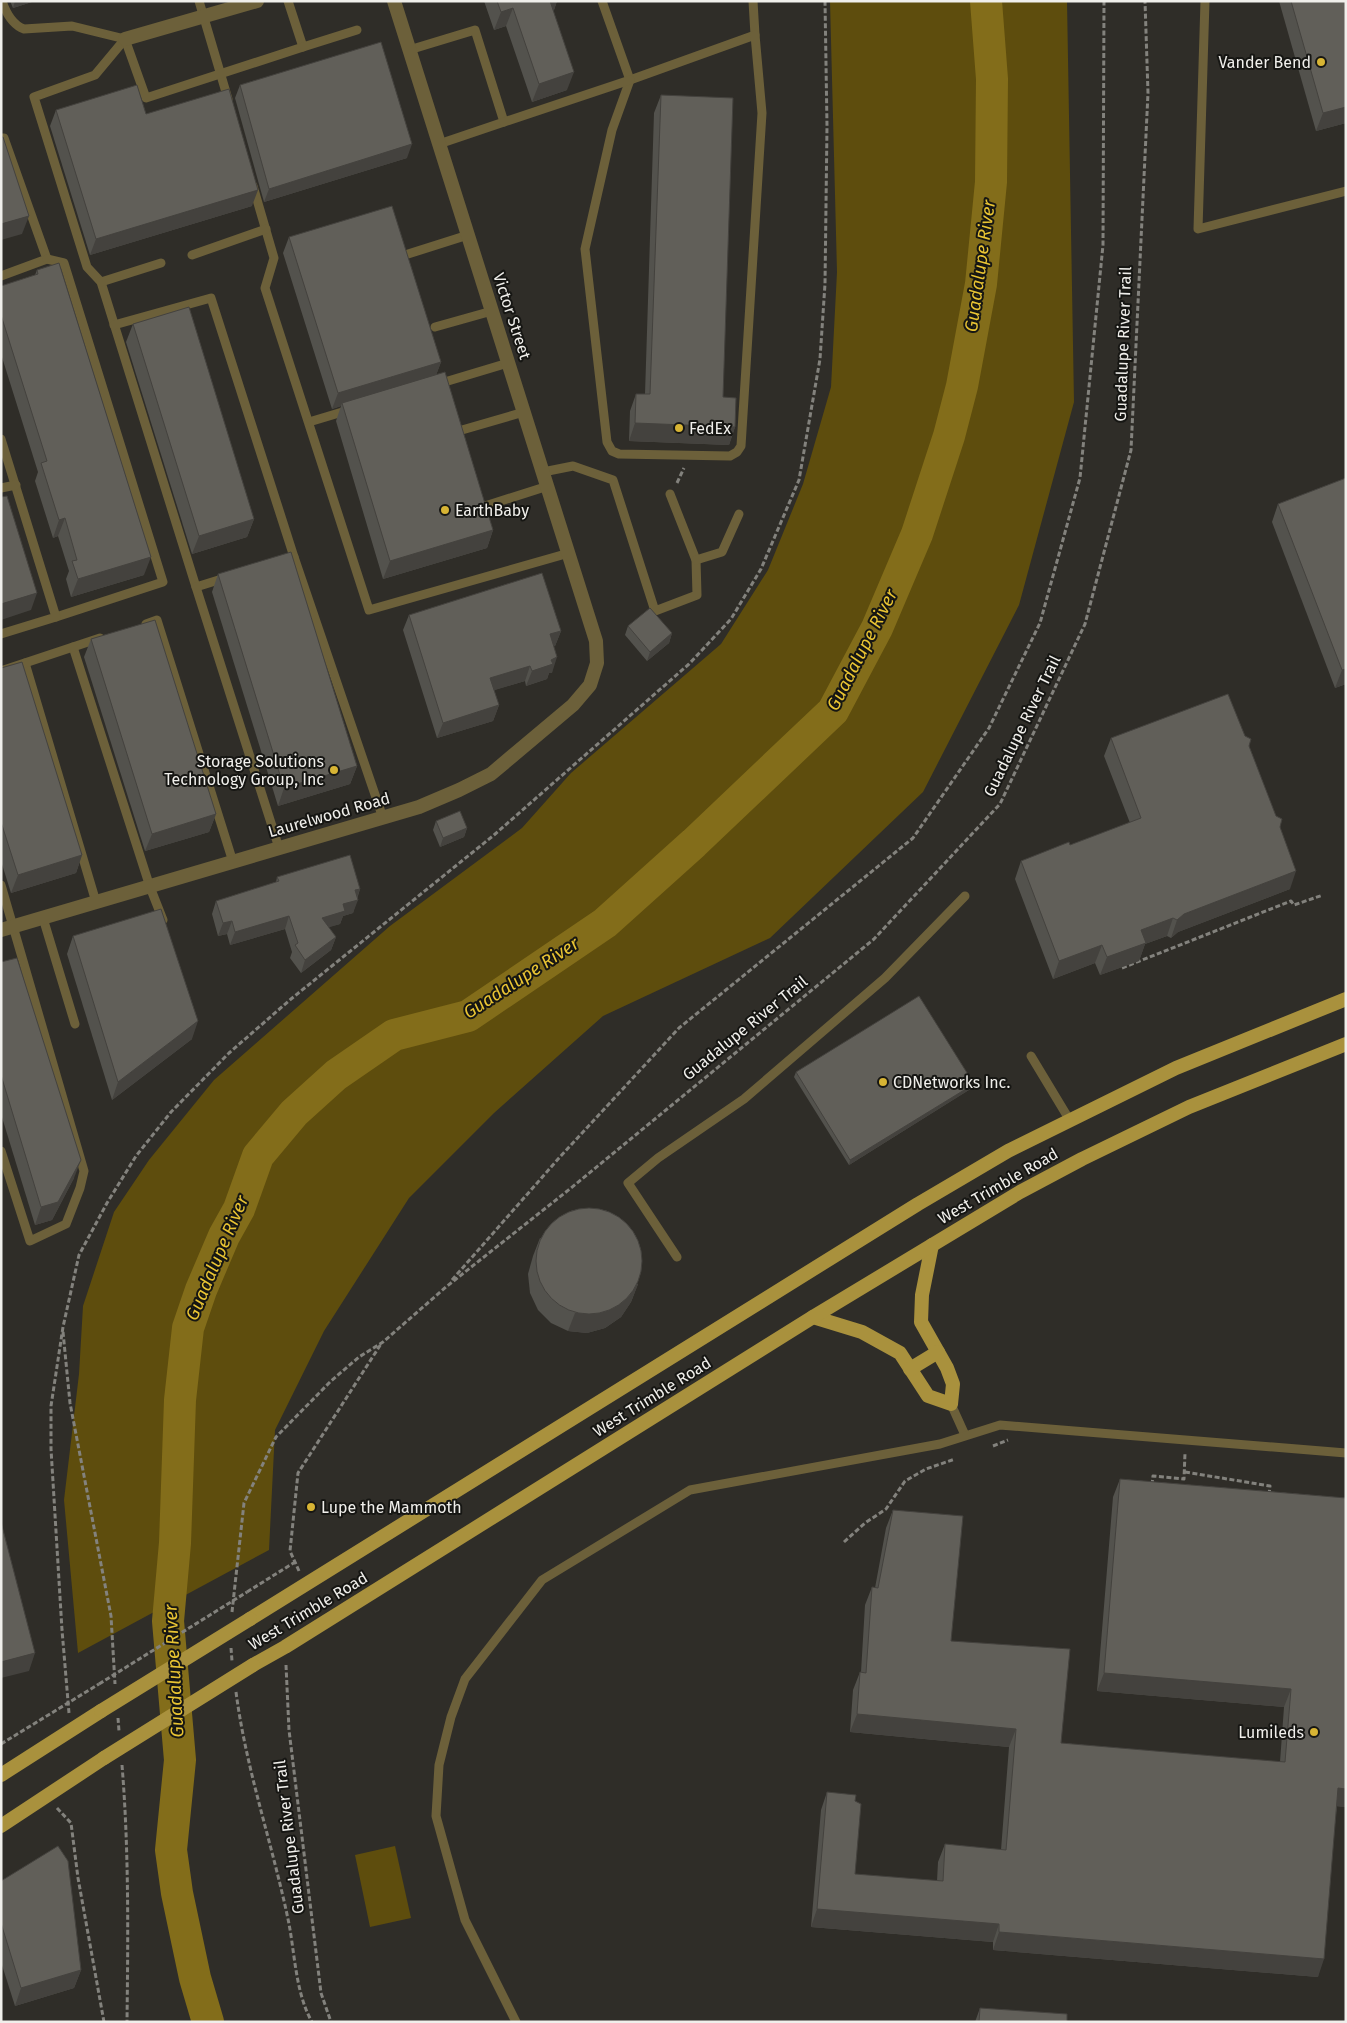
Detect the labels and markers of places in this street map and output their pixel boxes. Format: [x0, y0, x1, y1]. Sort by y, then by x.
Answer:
place label: Vander Bend [1219, 53, 1311, 72]
marker: Vander Bend [1315, 56, 1327, 68]
place label: FedEx [689, 419, 731, 438]
marker: FedEx [673, 422, 685, 434]
place label: EarthBaby [455, 501, 529, 520]
marker: EarthBaby [439, 504, 451, 516]
place label: Storage Solutions Technology Group, Inc [164, 752, 324, 789]
marker: Storage Solutions Technology Group, Inc [328, 764, 340, 776]
place label: CDNetworks Inc. [893, 1073, 1010, 1092]
marker: CDNetworks Inc. [877, 1076, 889, 1088]
place label: Lupe the Mammoth [321, 1498, 462, 1517]
marker: Lupe the Mammoth [305, 1501, 317, 1513]
place label: Lumileds [1238, 1723, 1304, 1742]
marker: Lumileds [1308, 1726, 1320, 1738]

